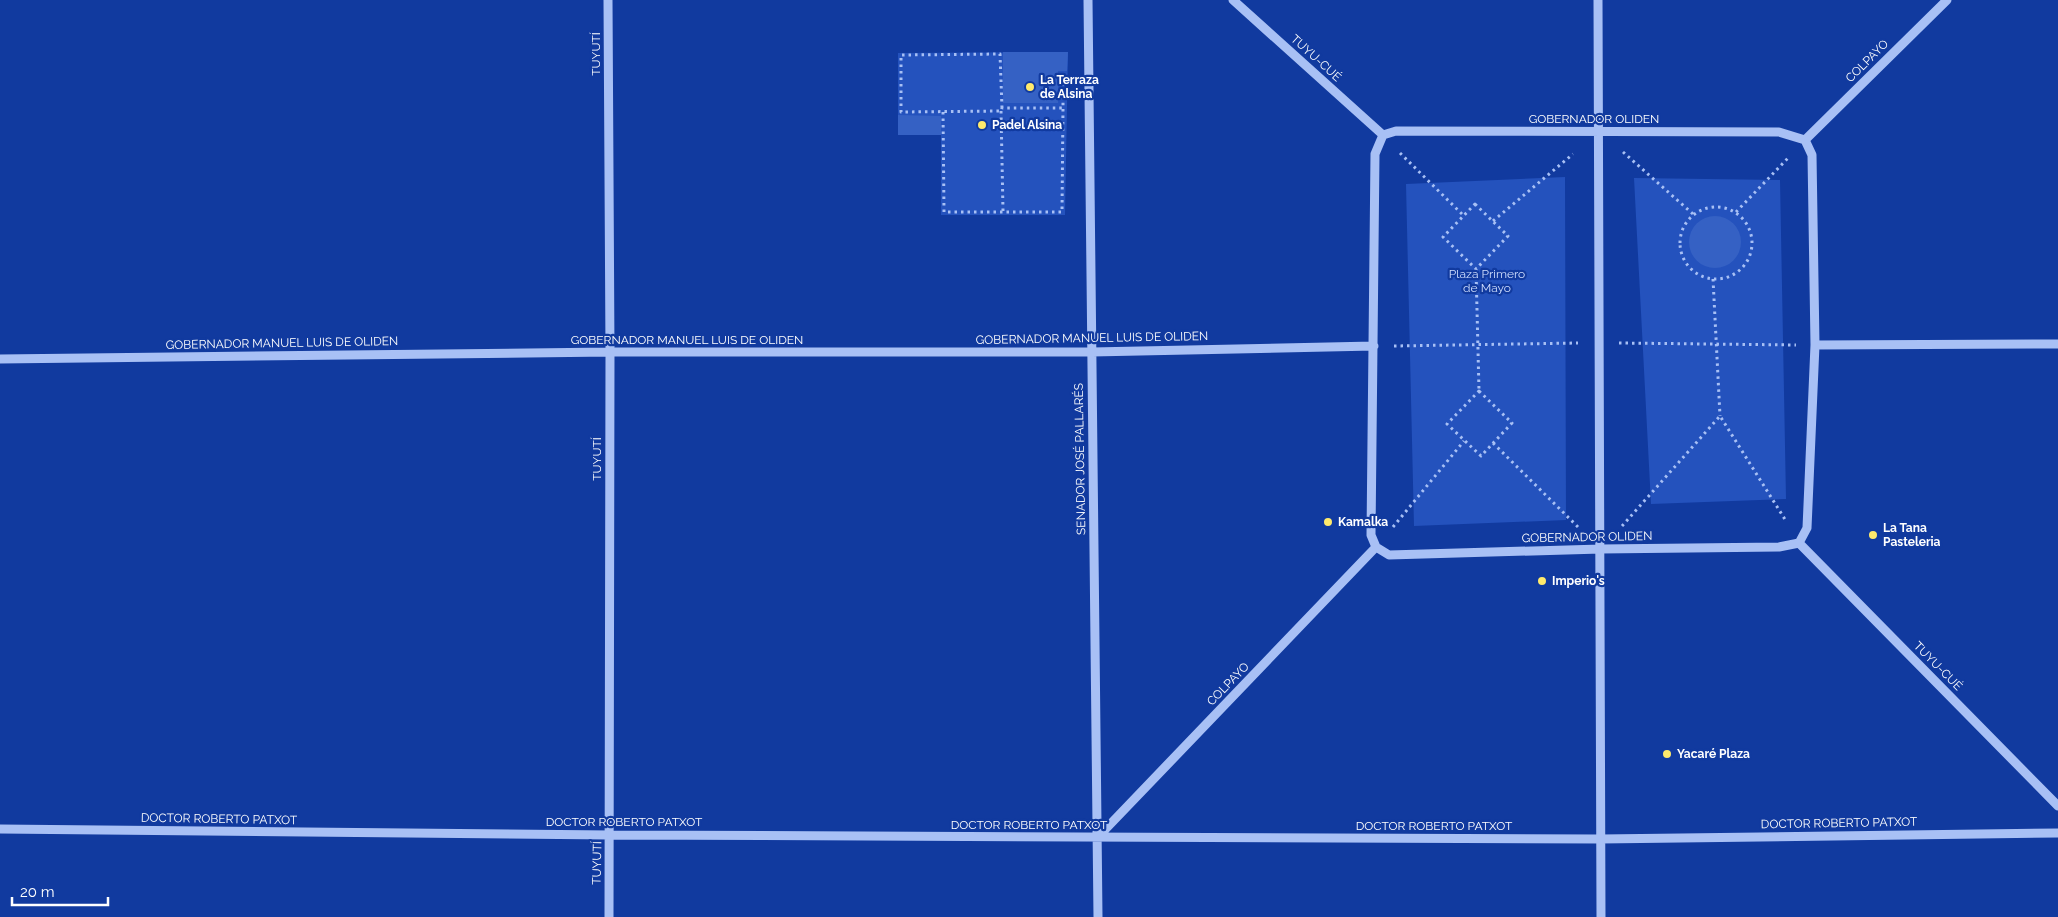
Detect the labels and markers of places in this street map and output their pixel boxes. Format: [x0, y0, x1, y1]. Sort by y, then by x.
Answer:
place label: La Terraza de Alsina [1040, 73, 1099, 101]
marker: La Terraza de Alsina [1024, 81, 1036, 93]
place label: Padel Alsina [992, 118, 1062, 132]
marker: Padel Alsina [976, 119, 988, 131]
place label: Kamalka [1338, 515, 1388, 529]
marker: Kamalka [1322, 516, 1334, 528]
place label: La Tana Pasteleria [1883, 521, 1941, 549]
marker: La Tana Pasteleria [1867, 529, 1879, 541]
place label: Imperio's [1552, 574, 1605, 588]
marker: Imperio's [1536, 575, 1548, 587]
place label: Yacaré Plaza [1677, 747, 1750, 761]
marker: Yacaré Plaza [1661, 748, 1673, 760]

